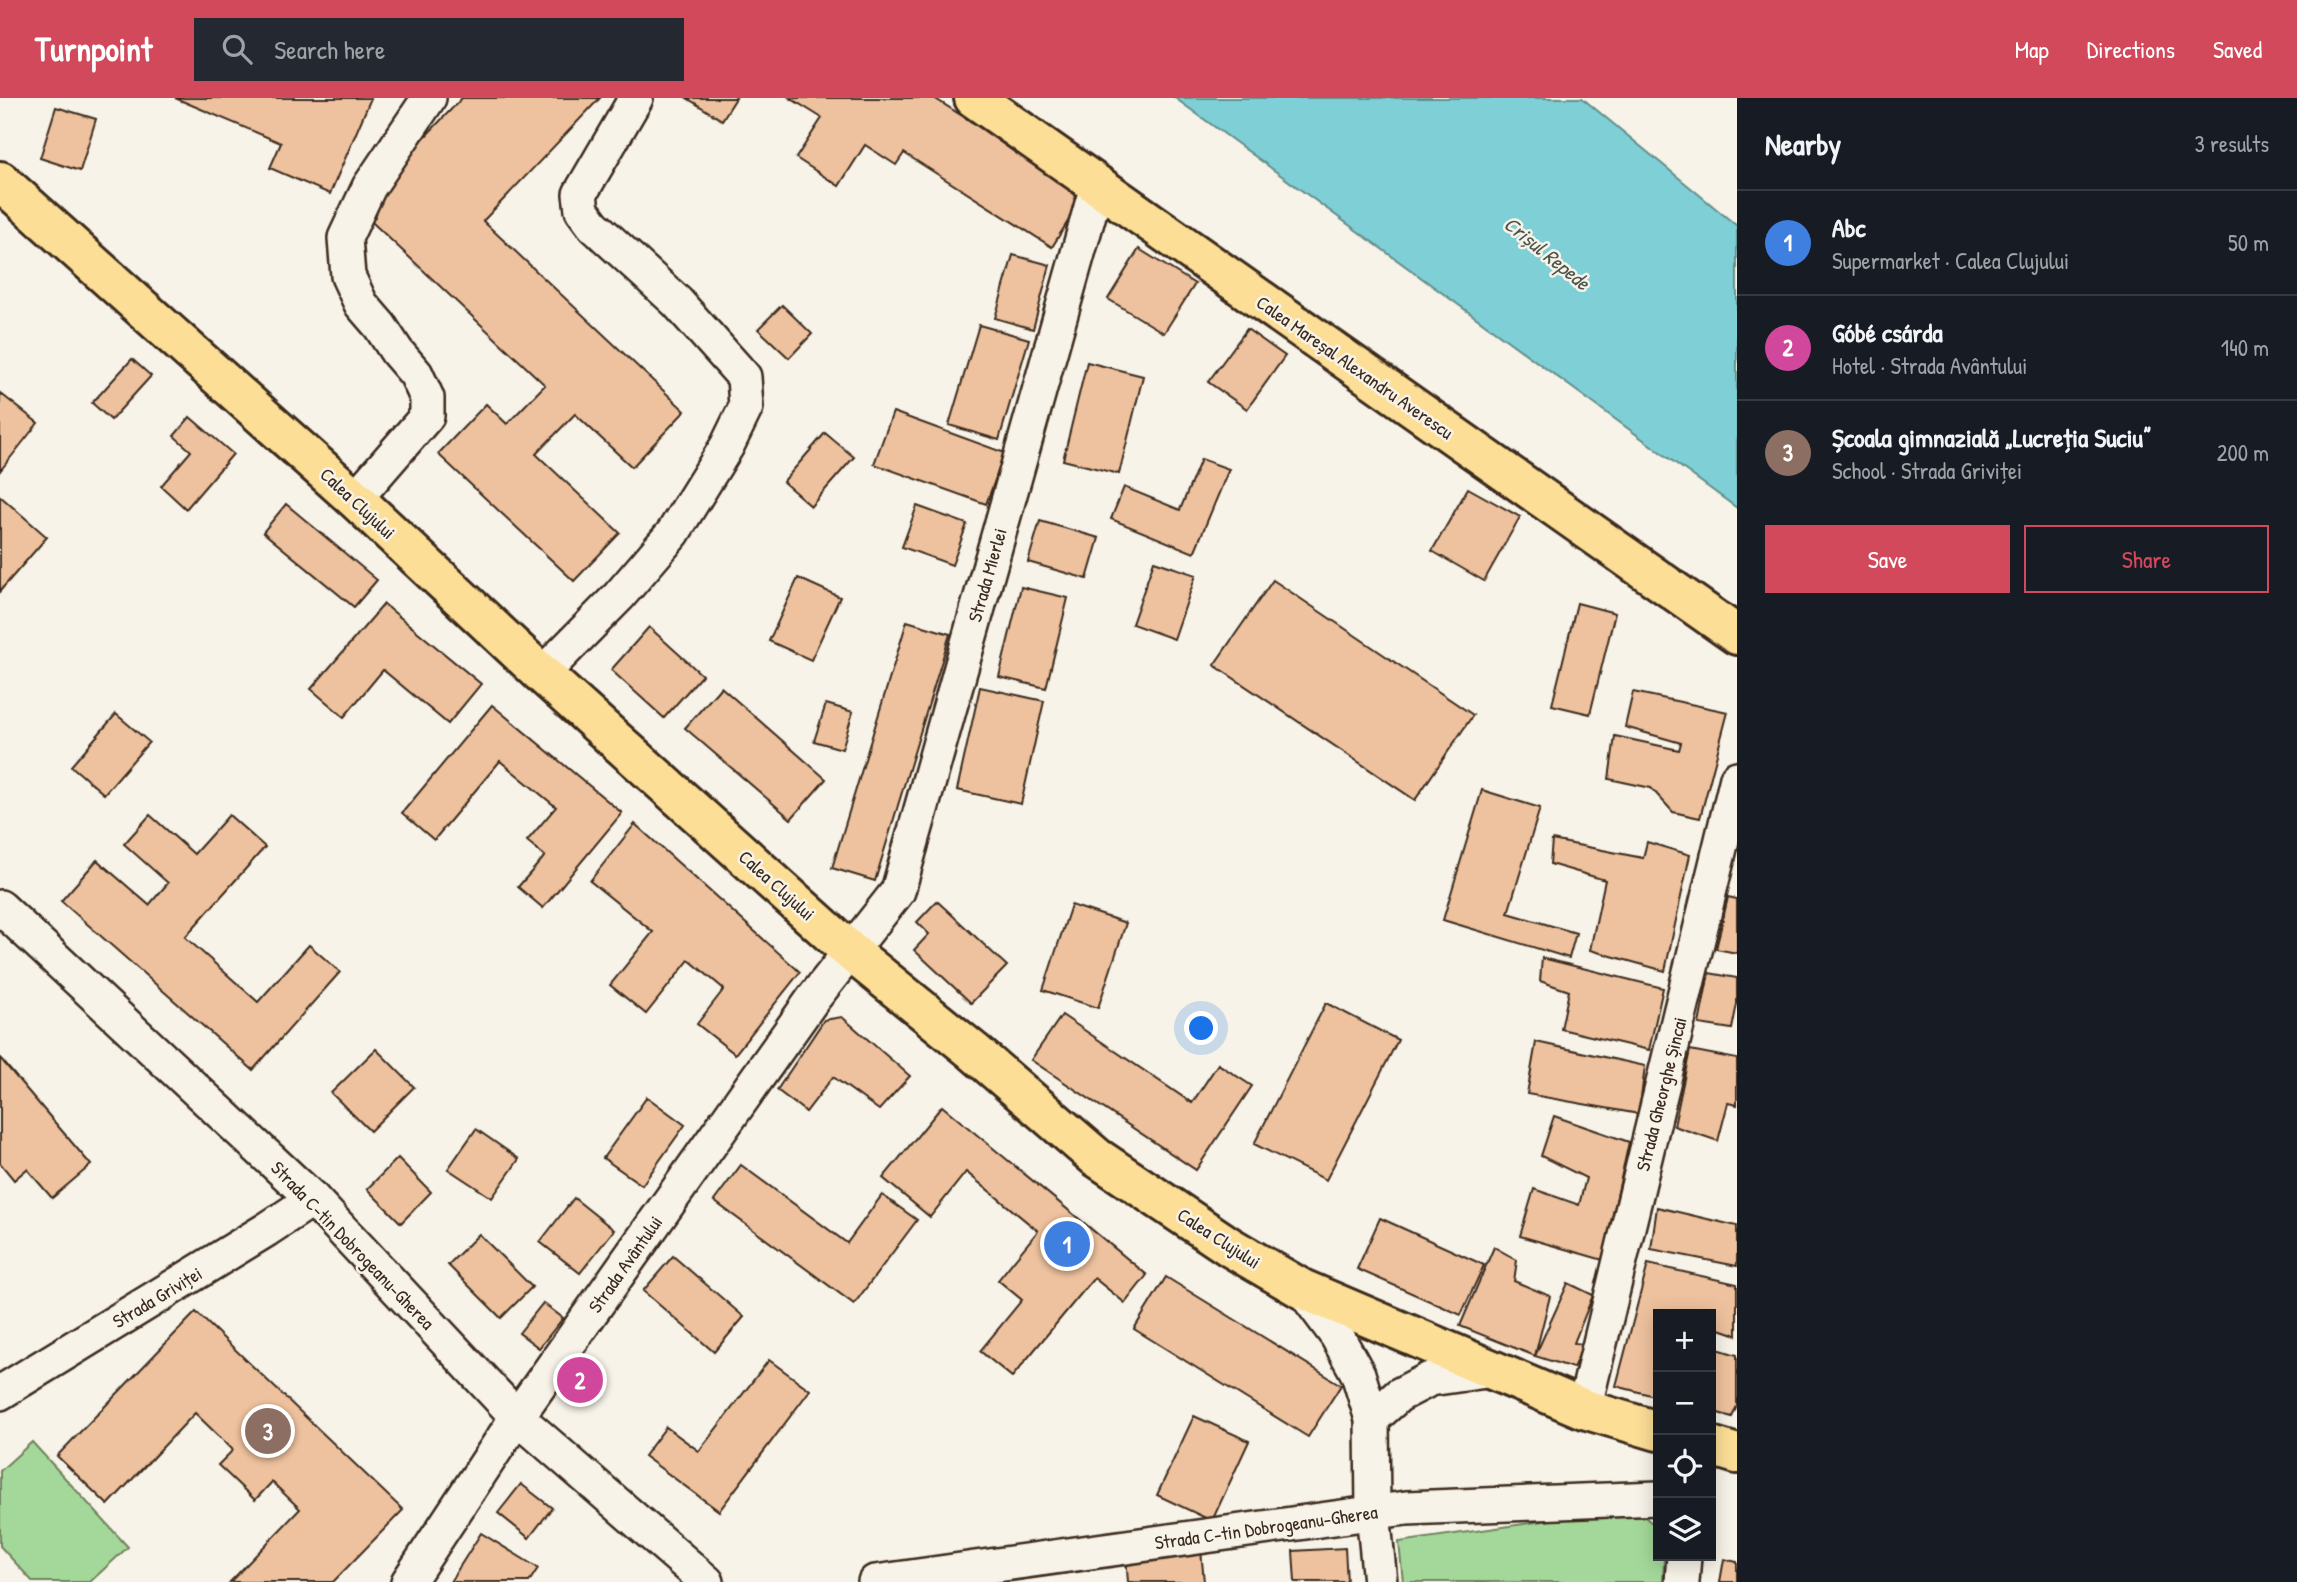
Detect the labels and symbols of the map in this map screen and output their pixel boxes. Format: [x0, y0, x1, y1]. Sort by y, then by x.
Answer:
water label: Crișul Repede [1498, 209, 1597, 298]
street label: Calea Mareșal Alexandru Averescu [1251, 289, 1459, 445]
street label: Calea Clujului [315, 461, 401, 545]
street label: Strada Mierlei [961, 525, 1013, 625]
street label: Calea Clujului [733, 844, 821, 926]
your location [1184, 1011, 1218, 1045]
street label: Strada Gheorghe Șincai [1629, 1014, 1693, 1174]
street label: Strada C-tin Dobrogeanu-Gherea [266, 1155, 441, 1335]
street label: Calea Clujului [1172, 1201, 1266, 1275]
street label: Strada Avântului [582, 1210, 668, 1318]
pin: 1 [1044, 1218, 1090, 1270]
street label: Strada Griviței [107, 1260, 207, 1334]
pin: 2 [557, 1354, 603, 1406]
pin: 3 [245, 1405, 291, 1457]
street label: Strada C-tin Dobrogeanu-Gherea [1153, 1498, 1380, 1556]

